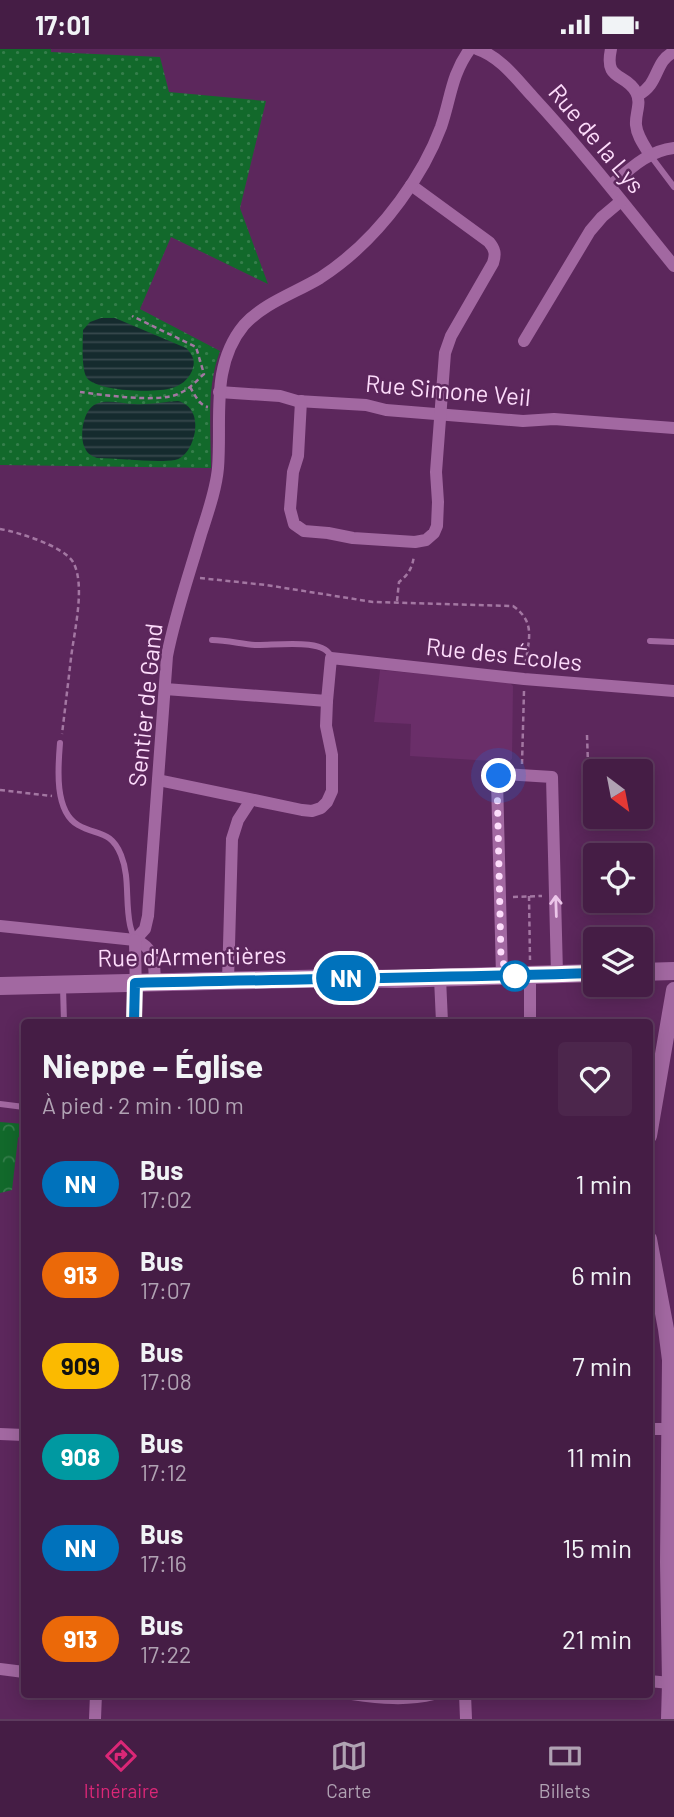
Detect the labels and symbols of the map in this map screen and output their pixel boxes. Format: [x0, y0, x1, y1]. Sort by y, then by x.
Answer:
street label: Rue de la Lys [543, 78, 651, 199]
street label: Rue Simone Veil [364, 368, 532, 411]
street label: Sentier de Gand [121, 622, 168, 788]
street label: Rue des Écoles [425, 631, 584, 676]
your location [481, 758, 516, 793]
north arrow [583, 759, 653, 829]
one-way arrow [549, 895, 563, 918]
street label: Rue d'Armentières [97, 939, 287, 972]
line badge: NN [314, 955, 378, 1001]
unlabelled marker [500, 961, 530, 991]

